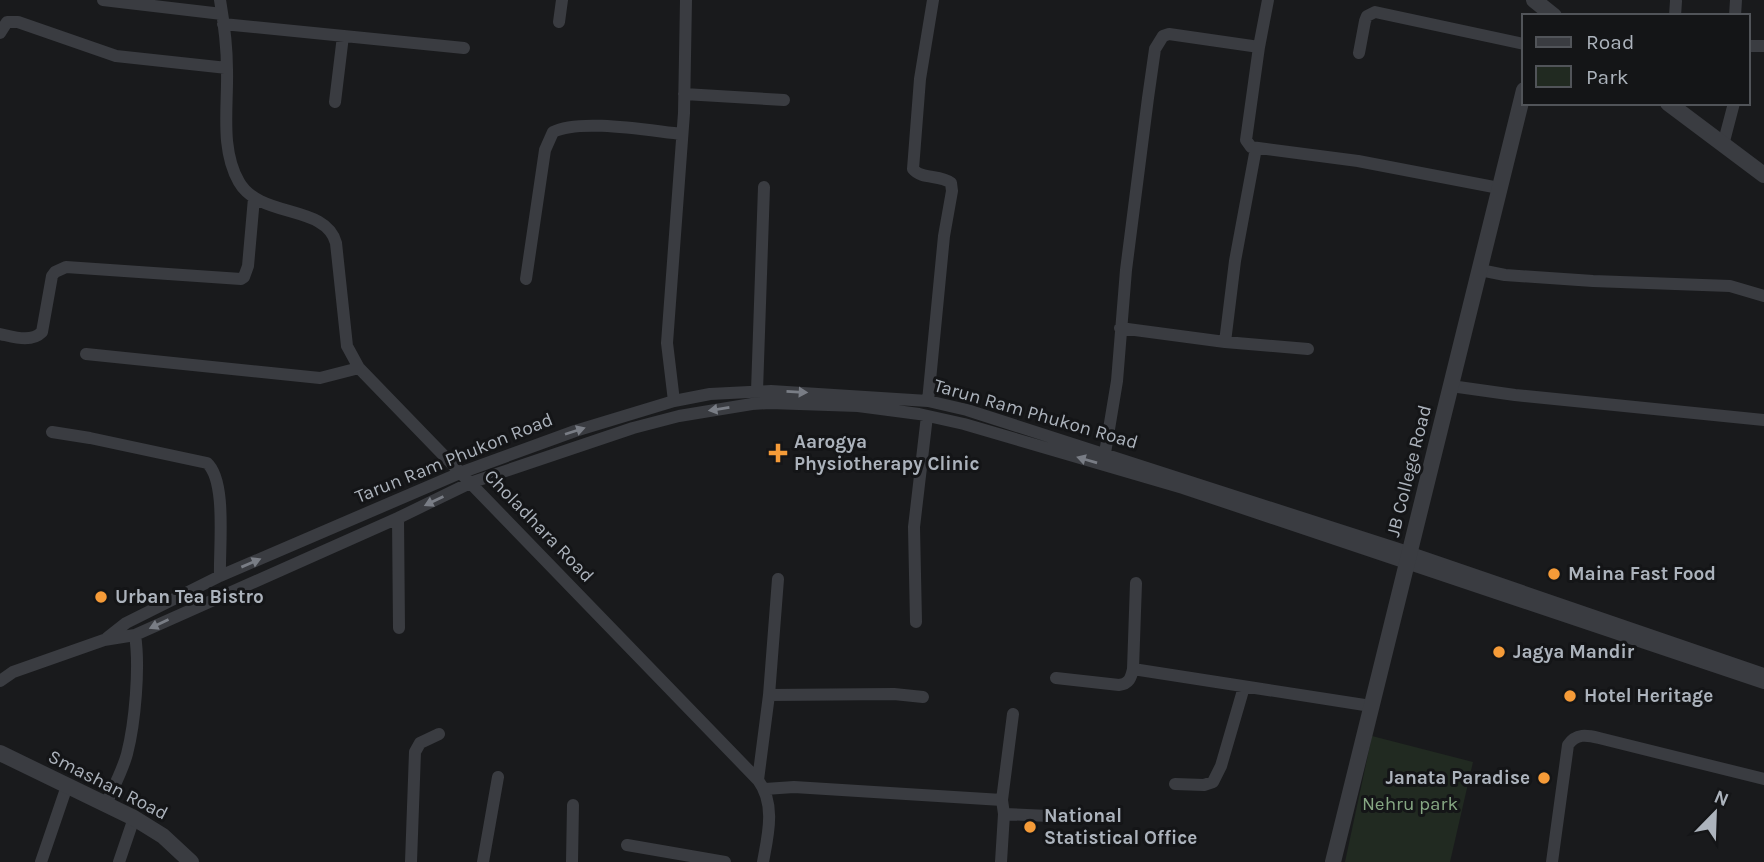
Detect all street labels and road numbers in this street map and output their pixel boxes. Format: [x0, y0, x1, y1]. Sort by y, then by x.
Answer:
street label: Tarun Ram Phukon Road [931, 374, 1141, 454]
street label: JB College Road [1382, 403, 1436, 539]
street label: Tarun Ram Phukon Road [352, 408, 556, 508]
street label: Choladhara Road [480, 465, 598, 587]
street label: Smashan Road [44, 745, 172, 825]

